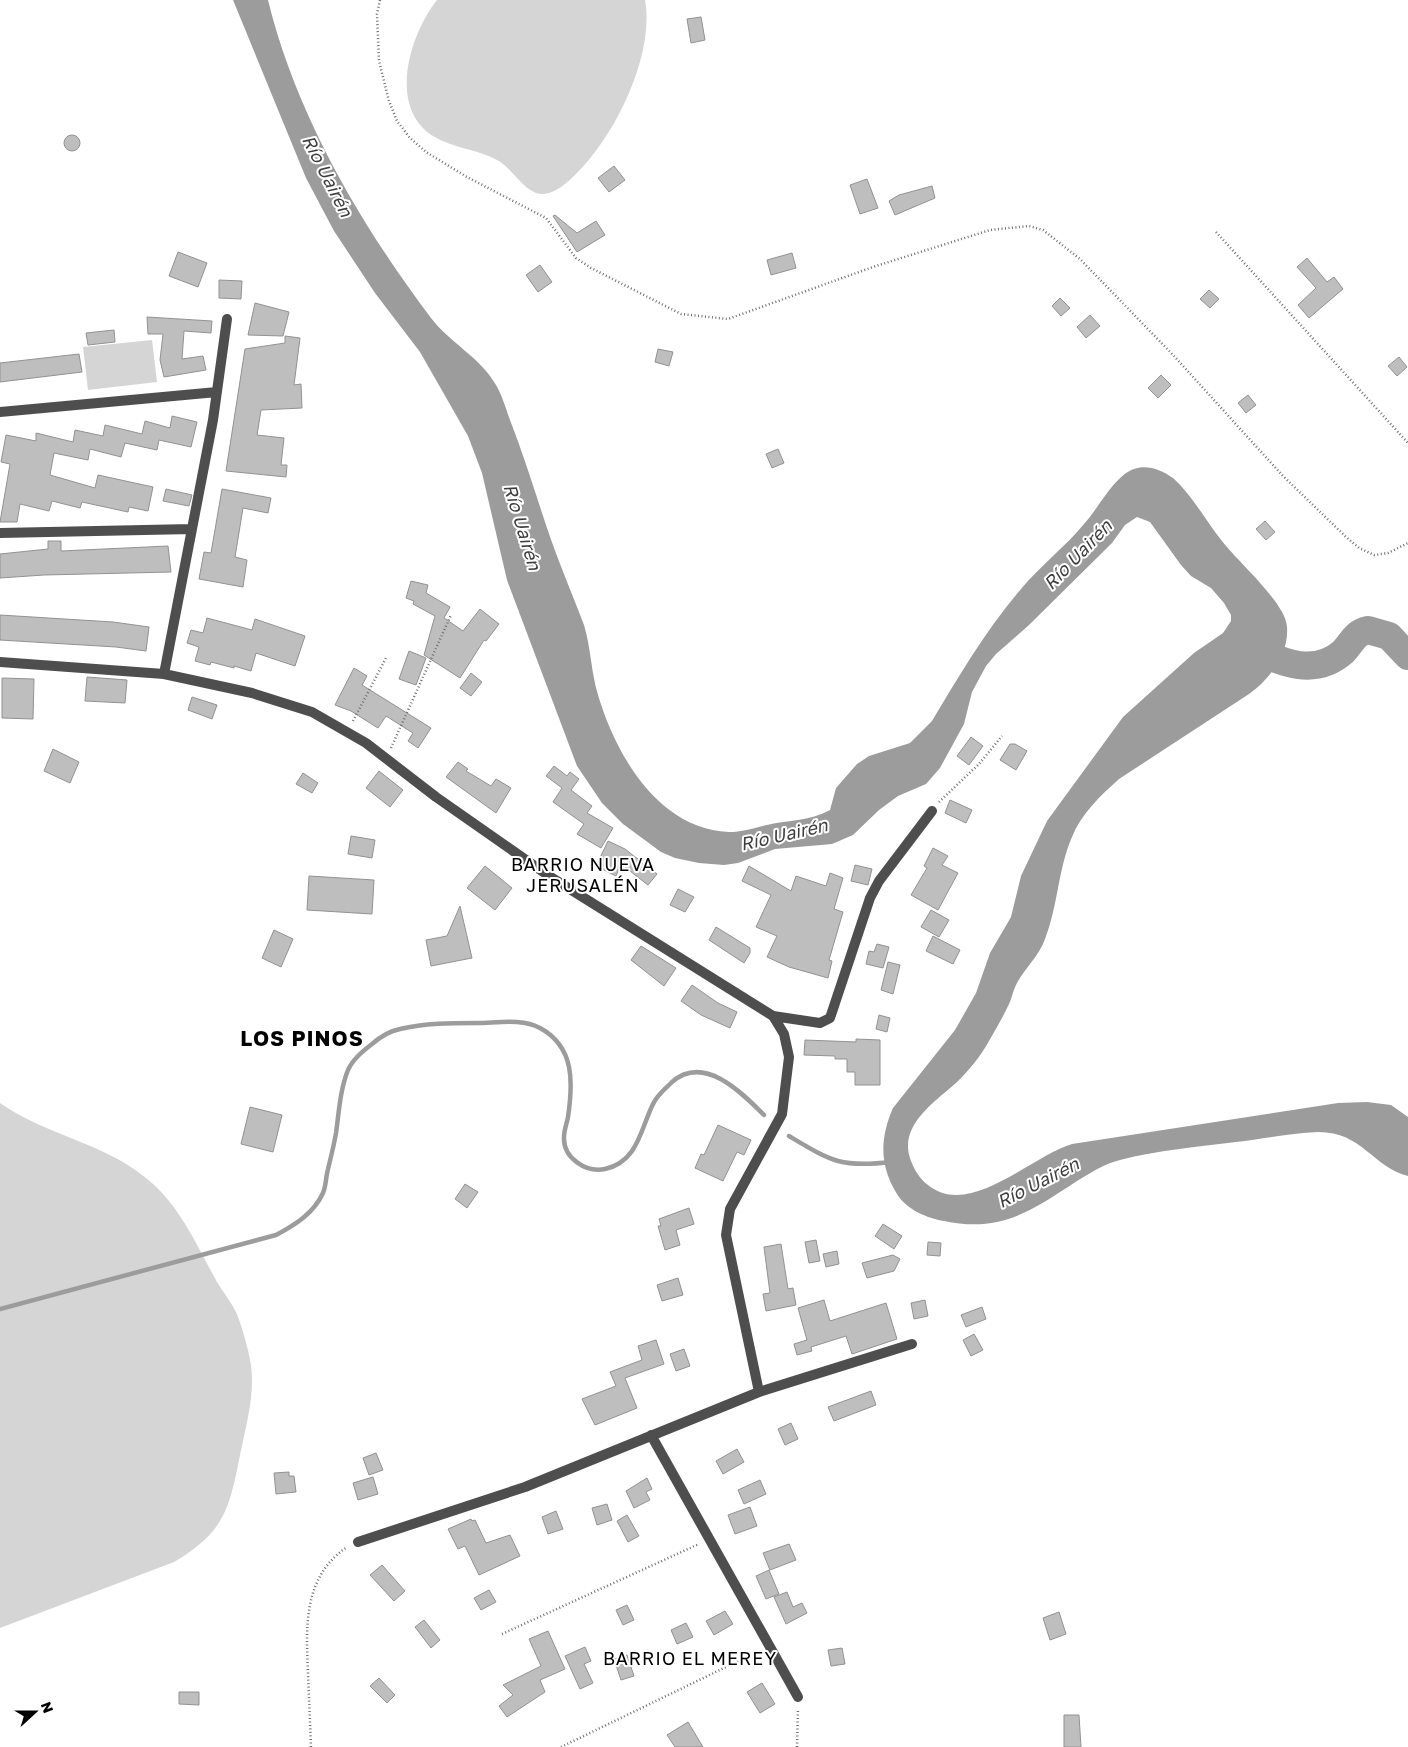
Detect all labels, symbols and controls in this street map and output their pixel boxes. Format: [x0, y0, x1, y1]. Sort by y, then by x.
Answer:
water label: Río Uairén [298, 131, 358, 221]
water label: Río Uairén [499, 481, 547, 573]
water label: Río Uairén [1039, 514, 1117, 594]
water label: Río Uairén [738, 813, 830, 855]
district label: BARRIO NUEVA JERUSALÉN [511, 853, 655, 896]
district label: LOS PINOS [240, 1025, 364, 1051]
water label: Río Uairén [993, 1152, 1083, 1212]
district label: BARRIO EL MEREY [603, 1647, 777, 1669]
north arrow [10, 1687, 60, 1737]
text: N [38, 1699, 57, 1715]

